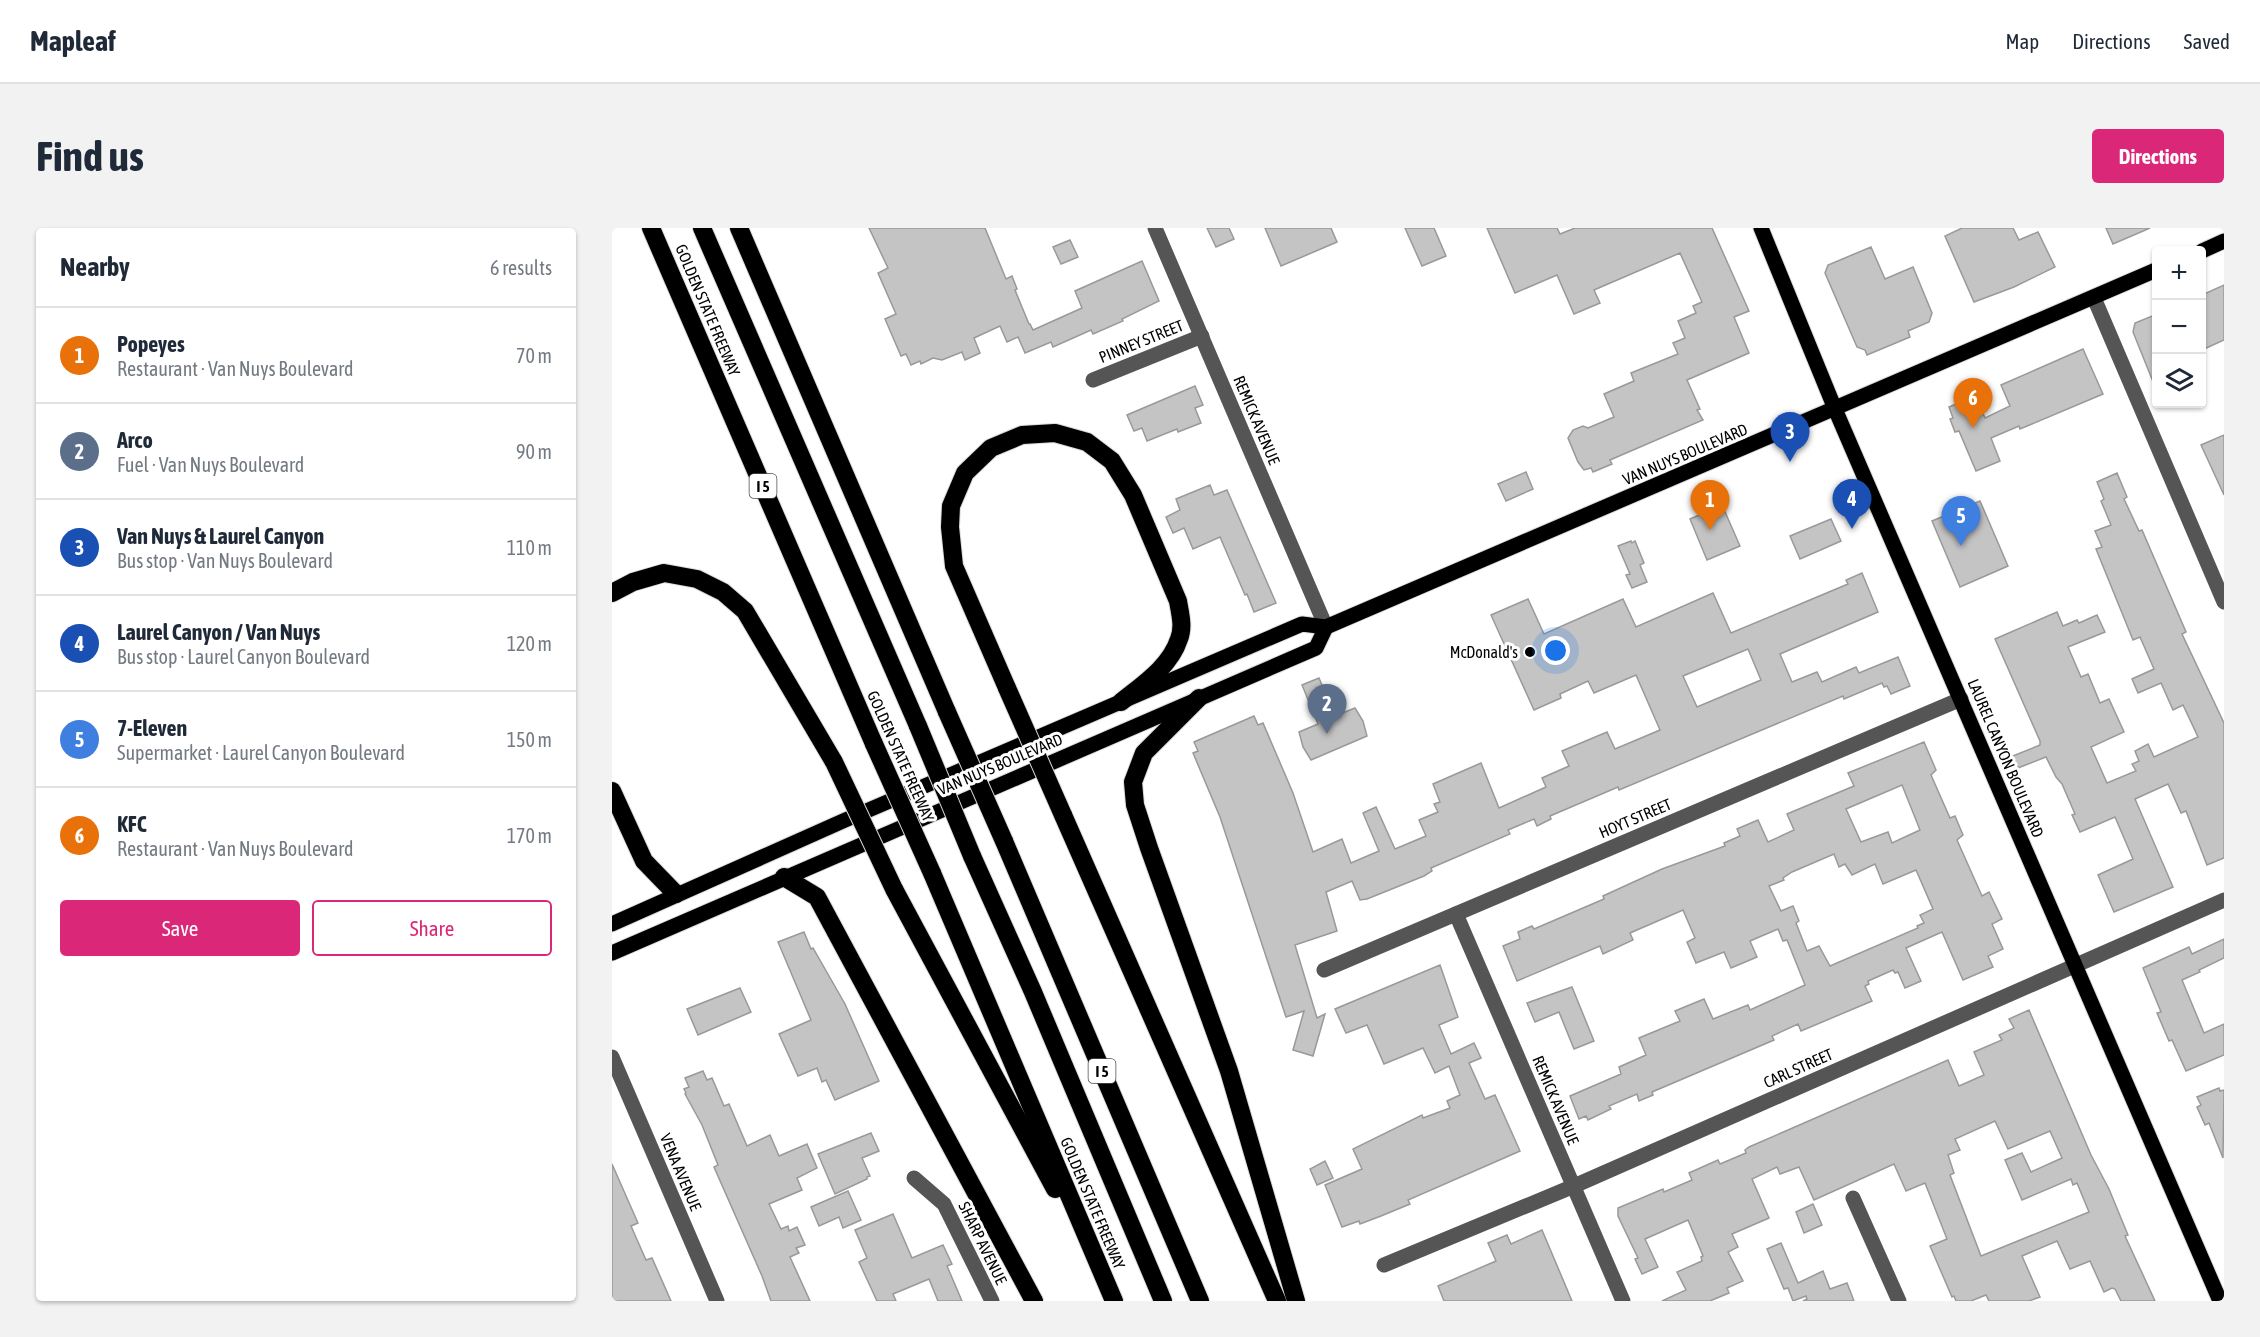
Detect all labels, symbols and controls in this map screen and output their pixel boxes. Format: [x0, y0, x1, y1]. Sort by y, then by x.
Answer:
text: Mapleaf [30, 25, 116, 57]
text: Map [2005, 29, 2039, 53]
text: Directions [2072, 29, 2151, 53]
text: Saved [2184, 29, 2230, 53]
button: Directions [2092, 129, 2224, 183]
text: Find us [36, 132, 144, 180]
street label: GOLDEN STATE FREEWAY [672, 241, 744, 379]
map controls [2152, 246, 2206, 408]
button: + [2152, 246, 2206, 300]
text: Nearby [60, 252, 130, 282]
text: 6 results [490, 256, 552, 279]
button: − [2152, 300, 2206, 354]
street label: PINNEY STREET [1096, 316, 1186, 366]
text: Popeyes [117, 331, 185, 357]
text: 1 [75, 344, 84, 367]
text: 70 m [516, 344, 552, 367]
button: layers [2152, 354, 2206, 408]
text: Restaurant · Van Nuys Boulevard [117, 357, 354, 380]
street label: REMICK AVENUE [1230, 373, 1284, 467]
pin: 6 [1954, 378, 1992, 428]
pin: 3 [1770, 412, 1810, 462]
street label: VAN NUYS BOULEVARD [1620, 420, 1750, 488]
text: Arco [117, 427, 153, 453]
text: 2 [75, 440, 84, 463]
text: 90 m [516, 440, 552, 463]
text: Fuel · Van Nuys Boulevard [117, 453, 304, 476]
road number: I 5 [750, 474, 776, 498]
pin: 1 [1690, 480, 1730, 530]
pin: 4 [1832, 480, 1872, 529]
pin: 5 [1942, 496, 1980, 546]
text: Van Nuys & Laurel Canyon [117, 523, 324, 549]
text: 3 [75, 536, 84, 559]
text: 110 m [507, 536, 552, 559]
text: Bus stop · Van Nuys Boulevard [117, 549, 333, 572]
text: Laurel Canyon / Van Nuys [117, 619, 320, 645]
text: 4 [75, 632, 84, 655]
text: 120 m [507, 632, 552, 655]
your location [1541, 636, 1570, 665]
place label: McDonald's [1450, 643, 1518, 661]
text: Bus stop · Laurel Canyon Boulevard [117, 645, 370, 668]
marker: McDonald's [1523, 645, 1537, 659]
street label: LAUREL CANYON BOULEVARD [1964, 676, 2048, 840]
pin: 2 [1308, 684, 1346, 734]
street label: GOLDEN STATE FREEWAY [864, 688, 938, 825]
text: 7-Eleven [117, 715, 187, 741]
text: 5 [75, 728, 84, 751]
text: 150 m [507, 728, 552, 751]
street label: VAN NUYS BOULEVARD [935, 730, 1065, 798]
text: Supermarket · Laurel Canyon Boulevard [117, 741, 405, 764]
street label: HOYT STREET [1596, 795, 1674, 841]
text: KFC [117, 811, 147, 837]
text: 6 [75, 824, 84, 847]
text: 170 m [507, 824, 552, 847]
text: Restaurant · Van Nuys Boulevard [117, 837, 354, 860]
button: Save [60, 900, 300, 956]
button: Share [312, 900, 552, 956]
street label: CARL STREET [1761, 1045, 1835, 1091]
street label: REMICK AVENUE [1529, 1053, 1583, 1147]
road number: I 5 [1088, 1059, 1116, 1083]
street label: VENA AVENUE [657, 1131, 705, 1213]
street label: GOLDEN STATE FREEWAY [1057, 1134, 1129, 1272]
street label: SHARP AVENUE [955, 1199, 1011, 1287]

